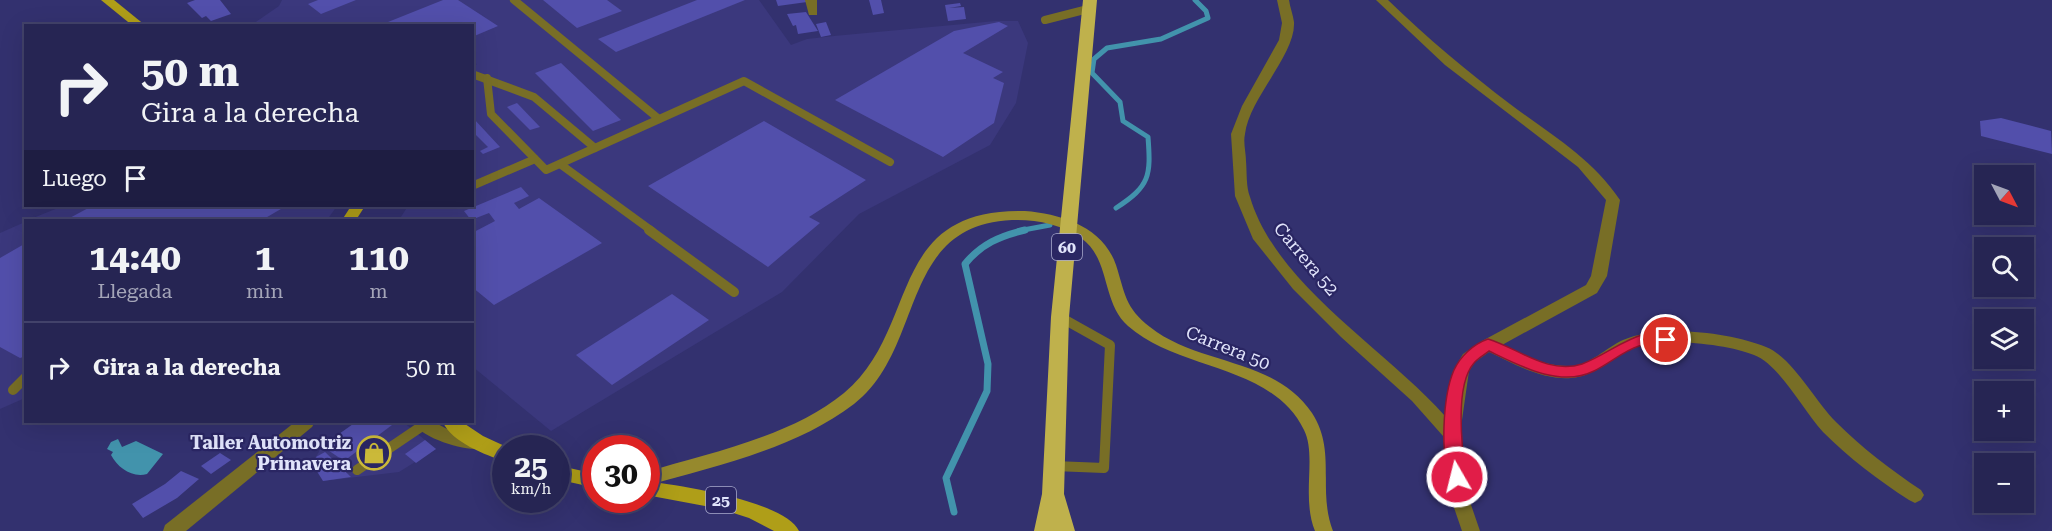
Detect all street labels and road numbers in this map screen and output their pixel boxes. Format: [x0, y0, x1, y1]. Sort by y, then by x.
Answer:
street label: Carrera 52 [1270, 218, 1343, 299]
road number: 60 [1052, 234, 1082, 260]
street label: Carrera 50 [1183, 321, 1273, 374]
road number: 25 [706, 487, 736, 513]

